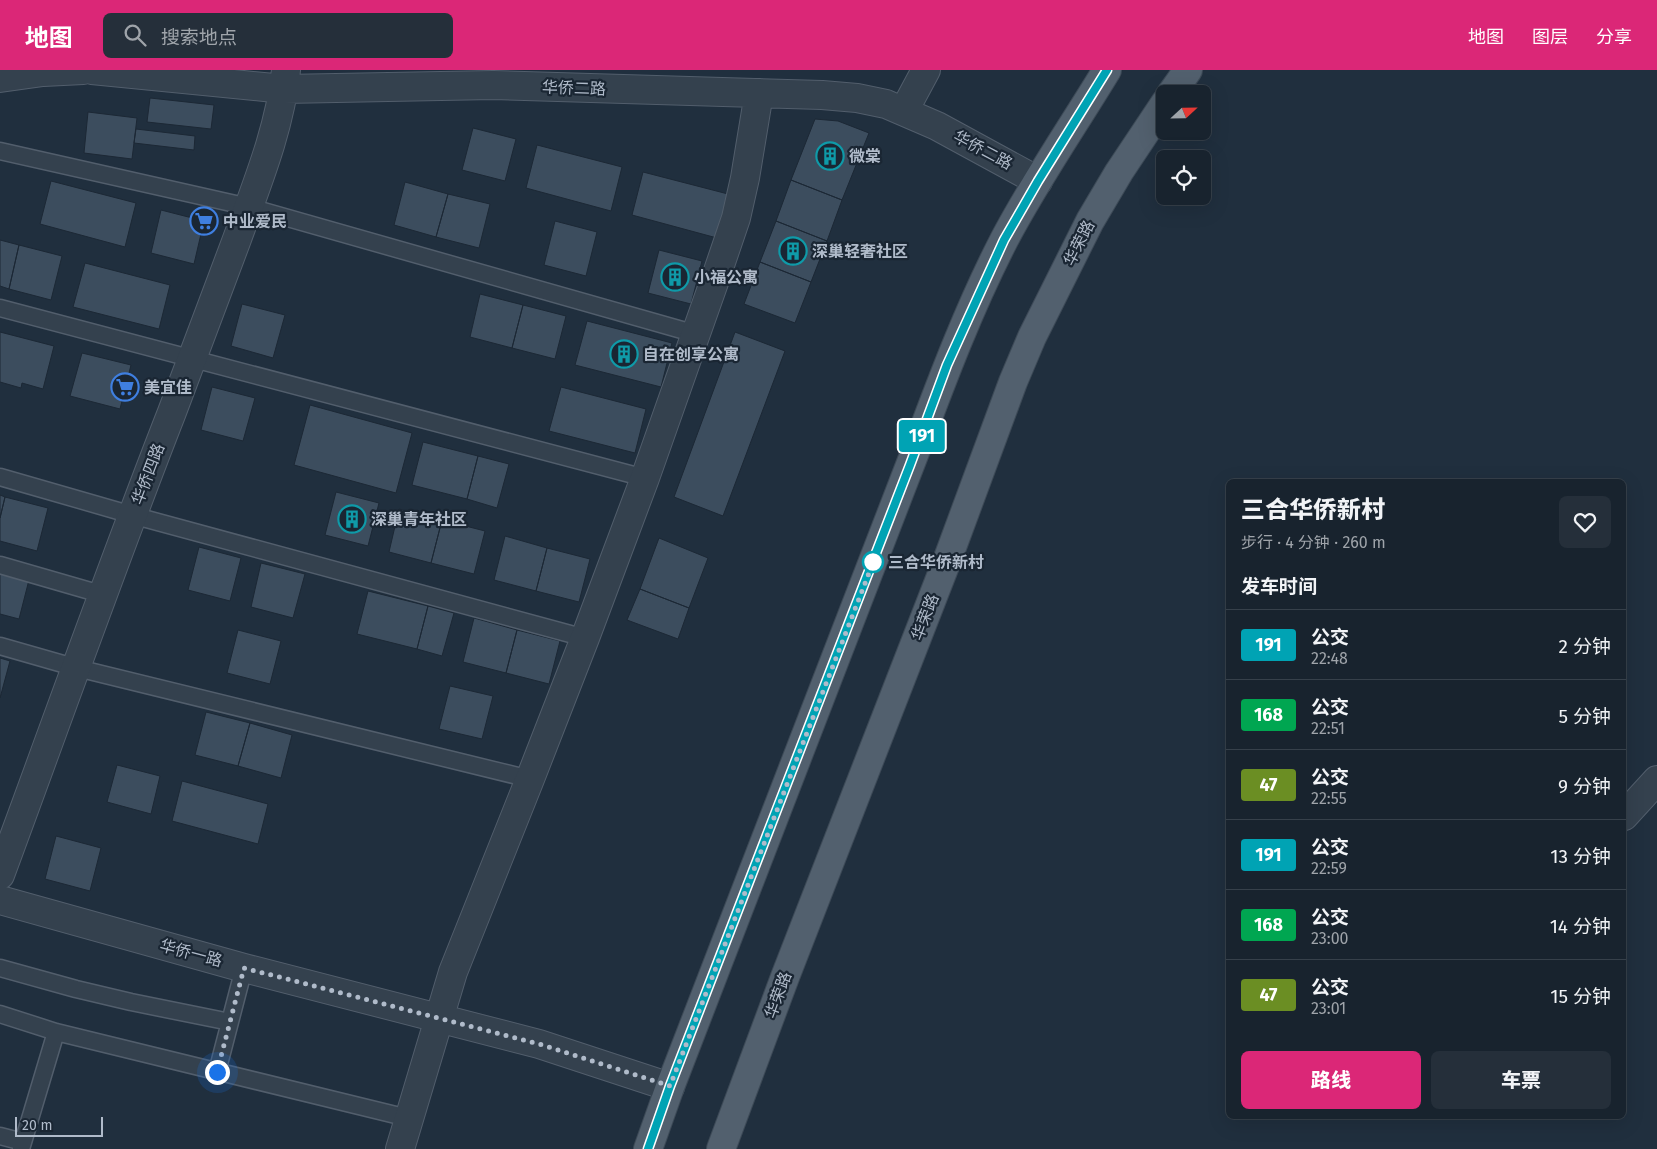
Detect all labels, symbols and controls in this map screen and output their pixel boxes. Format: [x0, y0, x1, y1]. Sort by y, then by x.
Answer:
search box [103, 13, 453, 58]
icon: search [121, 21, 149, 49]
text: 地图 [25, 24, 73, 52]
text: 搜索地点 [161, 26, 237, 49]
text: 地图 [1468, 26, 1504, 48]
text: 图层 [1532, 26, 1568, 48]
text: 分享 [1596, 26, 1632, 48]
street label: 华侨二路 [542, 77, 606, 99]
north arrow [1156, 85, 1211, 140]
map controls [1156, 85, 1211, 205]
street label: 华侨二路 [950, 127, 1016, 173]
building icon: 微棠 [815, 141, 845, 171]
place label: 微棠 [849, 147, 881, 166]
button: locate [1156, 150, 1211, 205]
supermarket icon: 中业爱民 [189, 206, 219, 236]
place label: 中业爱民 [223, 212, 287, 231]
street label: 华荣路 [1060, 217, 1098, 269]
building icon: 深巢轻奢社区 [778, 236, 808, 266]
place label: 深巢轻奢社区 [812, 242, 908, 261]
building icon: 小福公寓 [660, 262, 690, 292]
place label: 小福公寓 [694, 268, 758, 287]
building icon: 自在创享公寓 [609, 339, 639, 369]
place label: 自在创享公寓 [643, 345, 739, 364]
supermarket icon: 美宜佳 [110, 372, 140, 402]
place label: 美宜佳 [144, 378, 192, 397]
line badge: 191 [893, 420, 951, 452]
text: 191 [909, 425, 935, 447]
street label: 华侨四路 [128, 441, 168, 507]
text: 三合华侨新村 [1241, 496, 1385, 524]
button: heart [1559, 496, 1611, 548]
building icon: 深巢青年社区 [337, 504, 367, 534]
place label: 深巢青年社区 [371, 510, 467, 529]
text: 步行 · 4 分钟 · 260 m [1241, 533, 1386, 552]
marker: 三合华侨新村 [862, 551, 884, 573]
place label: 三合华侨新村 [888, 553, 984, 572]
text: 发车时间 [1241, 575, 1317, 598]
street label: 华荣路 [908, 591, 942, 643]
text: 公交 [1311, 626, 1349, 649]
text: 191 [1255, 634, 1282, 656]
text: 2 分钟 [1559, 635, 1611, 658]
text: 22:48 [1311, 649, 1348, 668]
text: 公交 [1311, 696, 1349, 719]
text: 168 [1254, 704, 1283, 726]
text: 5 分钟 [1558, 705, 1611, 728]
text: 22:51 [1311, 719, 1345, 738]
text: 公交 [1311, 766, 1349, 789]
text: 47 [1259, 774, 1278, 796]
text: 9 分钟 [1558, 775, 1611, 798]
text: 22:55 [1311, 789, 1347, 808]
text: 公交 [1311, 836, 1349, 859]
text: 191 [1255, 844, 1282, 866]
text: 13 分钟 [1550, 845, 1611, 868]
text: 22:59 [1311, 859, 1347, 878]
text: 公交 [1311, 906, 1349, 929]
text: 168 [1254, 914, 1283, 936]
text: 14 分钟 [1550, 915, 1611, 938]
text: 23:00 [1311, 929, 1349, 948]
street label: 华侨一路 [158, 936, 224, 970]
street label: 华荣路 [761, 969, 795, 1021]
text: 公交 [1311, 976, 1349, 999]
text: 47 [1259, 984, 1278, 1006]
text: 15 分钟 [1550, 985, 1611, 1008]
text: 23:01 [1311, 999, 1346, 1018]
button: 路线 [1241, 1051, 1421, 1109]
button: 车票 [1431, 1051, 1611, 1109]
your location [205, 1060, 230, 1085]
scale bar [15, 1114, 102, 1137]
text: 20 m [22, 1117, 52, 1134]

